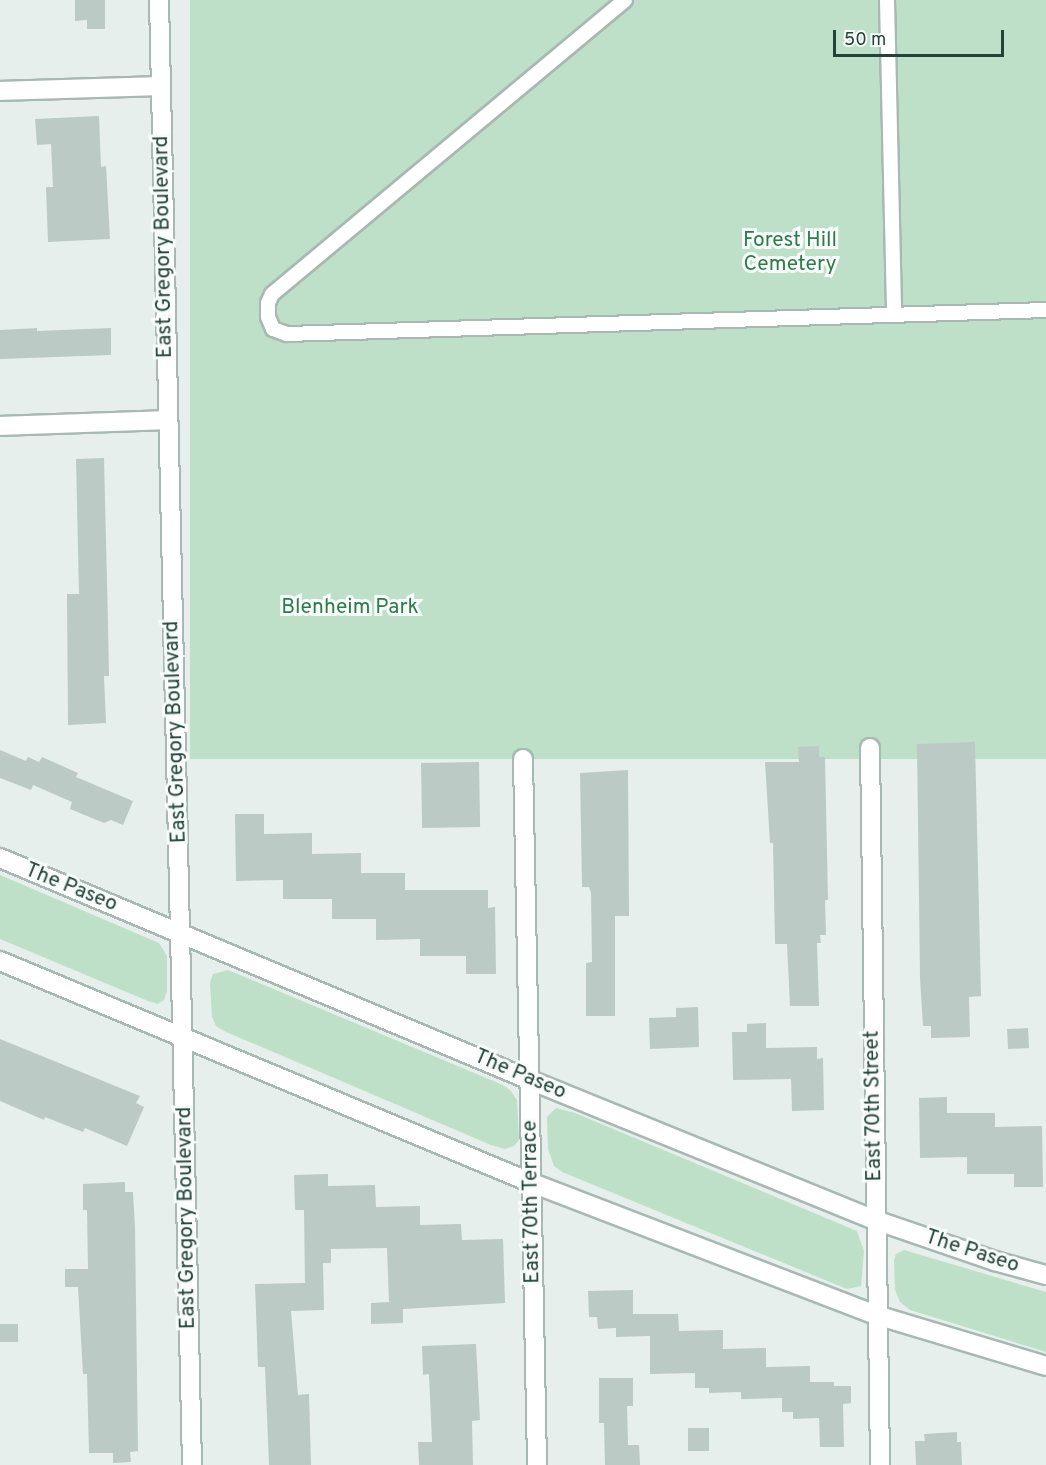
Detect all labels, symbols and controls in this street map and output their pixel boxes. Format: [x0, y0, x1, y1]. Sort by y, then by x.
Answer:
scale bar [836, 18, 1007, 56]
text: 50 m [844, 29, 886, 52]
street label: East Gregory Boulevard [149, 136, 179, 358]
park label: Forest Hill Cemetery [743, 228, 837, 278]
park label: Blenheim Park [281, 595, 419, 621]
street label: East Gregory Boulevard [160, 620, 192, 844]
street label: The Paseo [21, 858, 121, 918]
street label: East 70th Street [860, 1030, 888, 1182]
street label: The Paseo [470, 1044, 570, 1106]
street label: East Gregory Boulevard [172, 1107, 202, 1329]
street label: East 70th Terrace [518, 1119, 546, 1285]
street label: The Paseo [922, 1225, 1022, 1279]

